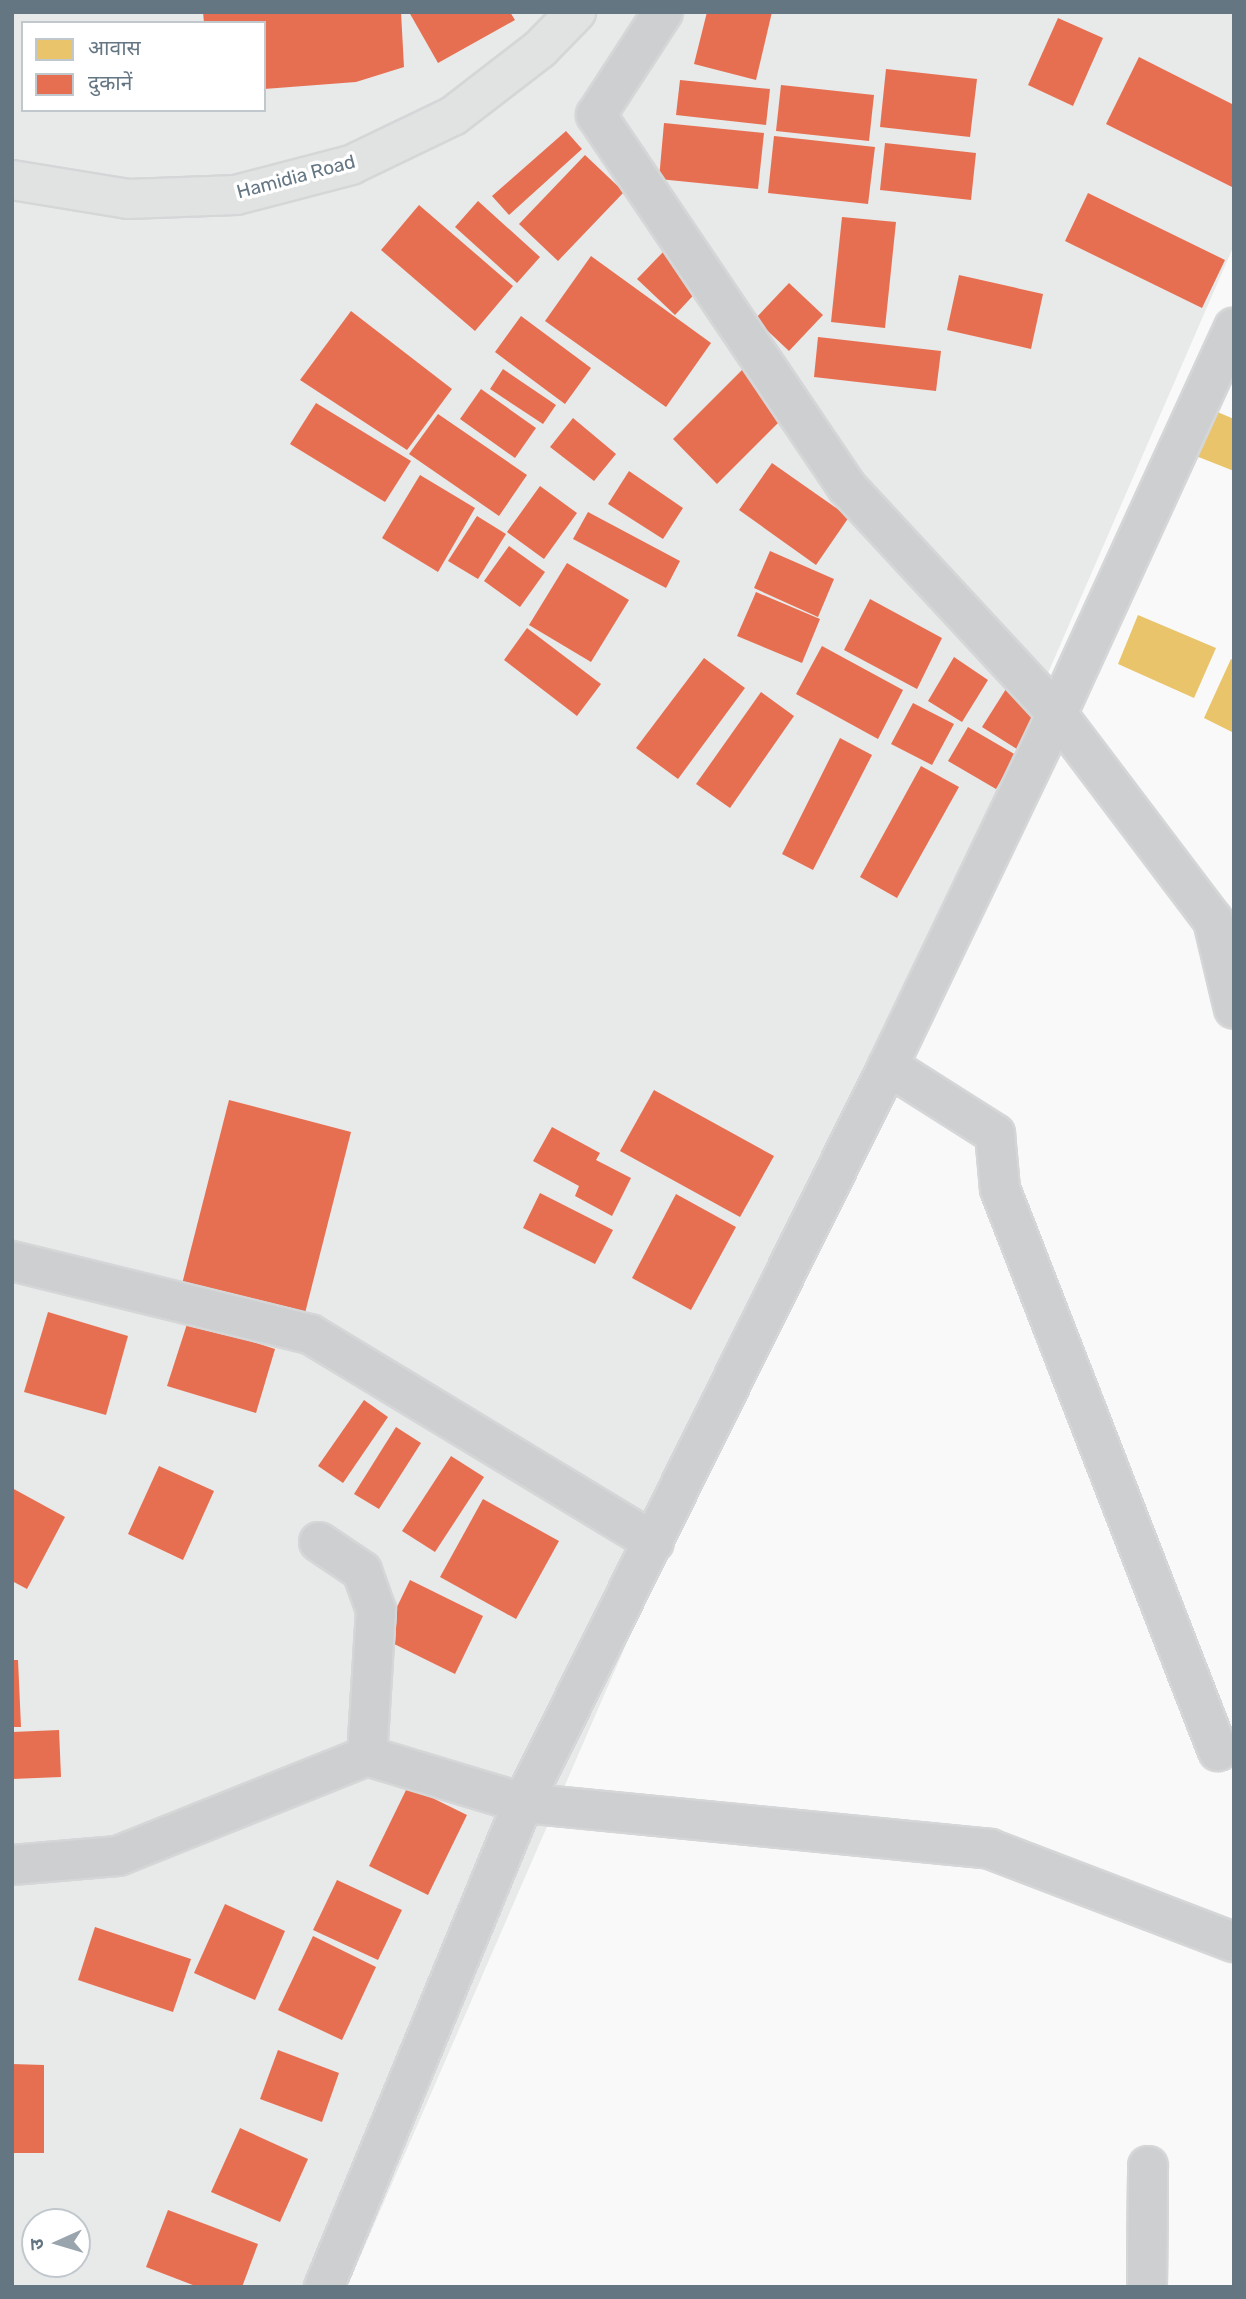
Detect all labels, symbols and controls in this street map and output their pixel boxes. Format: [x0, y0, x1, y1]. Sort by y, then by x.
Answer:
legend [21, 21, 266, 112]
text: आवास [88, 35, 141, 60]
text: दुकानें [88, 70, 132, 95]
street label: Hamidia Road [234, 150, 358, 204]
north arrow [21, 2208, 91, 2278]
text: उ [25, 2238, 48, 2251]

